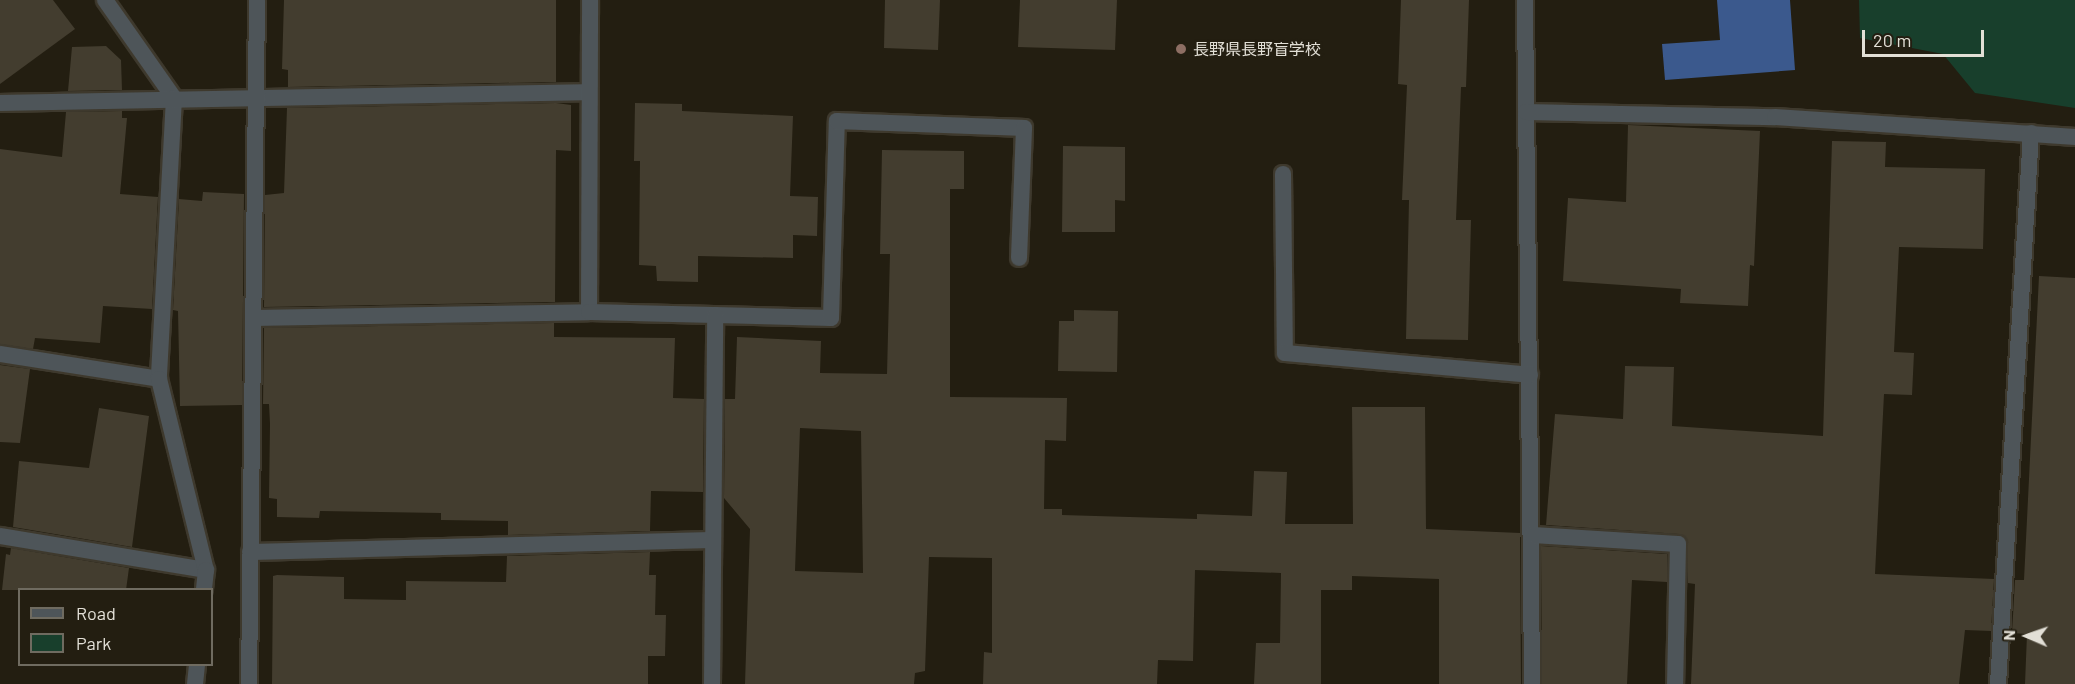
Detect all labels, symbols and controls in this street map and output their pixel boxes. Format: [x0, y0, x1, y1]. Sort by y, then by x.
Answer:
scale bar [1865, 18, 1986, 56]
text: 20 m [1873, 29, 1911, 51]
place label: 長野県長野盲学校 [1193, 39, 1321, 59]
marker: 長野県長野盲学校 [1174, 42, 1188, 56]
legend [18, 588, 213, 666]
text: Road [76, 602, 116, 624]
north arrow [1997, 606, 2057, 666]
text: N [1999, 630, 2018, 641]
text: Park [76, 632, 111, 654]

